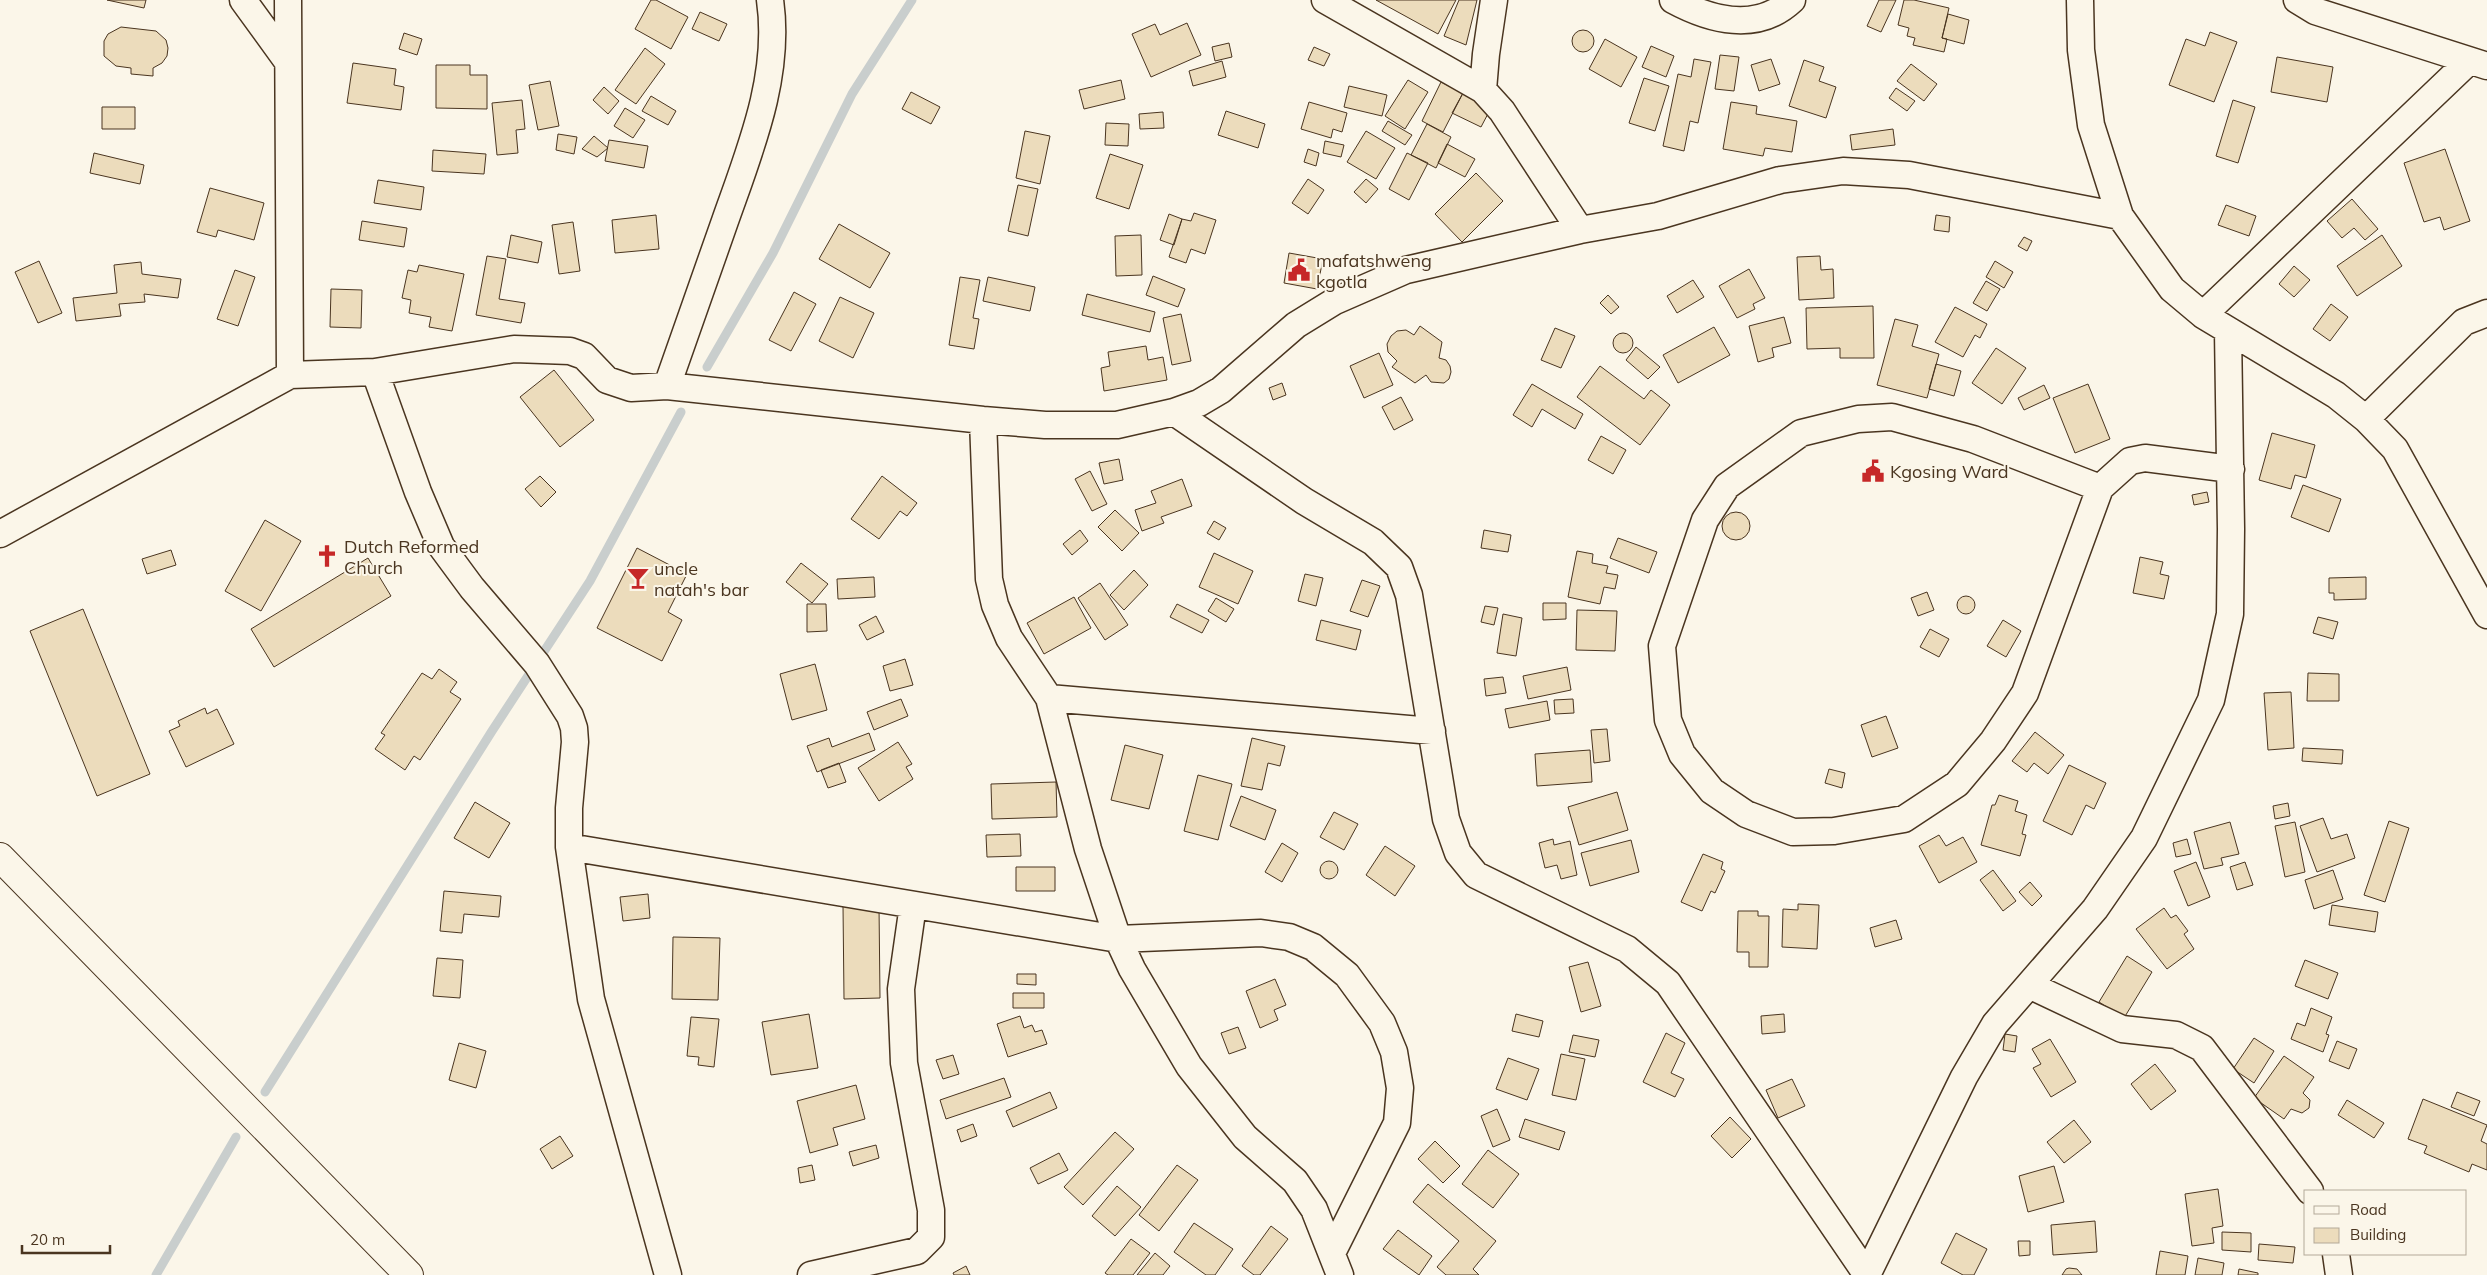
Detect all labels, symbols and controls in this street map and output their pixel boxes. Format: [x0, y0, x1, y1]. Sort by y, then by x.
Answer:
place label: mafatshweng kgotla [1316, 249, 1432, 293]
public building icon: mafatshweng kgotla [1286, 257, 1312, 283]
public building icon: Kgosing Ward [1860, 458, 1886, 484]
place label: Kgosing Ward [1890, 460, 2009, 483]
place label: Dutch Reformed Church [344, 535, 479, 579]
church icon: Dutch Reformed Church [314, 543, 340, 569]
place label: uncle natah's bar [654, 557, 749, 601]
bar icon: uncle natah's bar [625, 565, 651, 591]
legend [2304, 1190, 2467, 1255]
text: Road [2350, 1200, 2387, 1219]
scale bar [22, 1222, 110, 1254]
text: Building [2350, 1225, 2406, 1244]
text: 20 m [30, 1230, 65, 1249]

